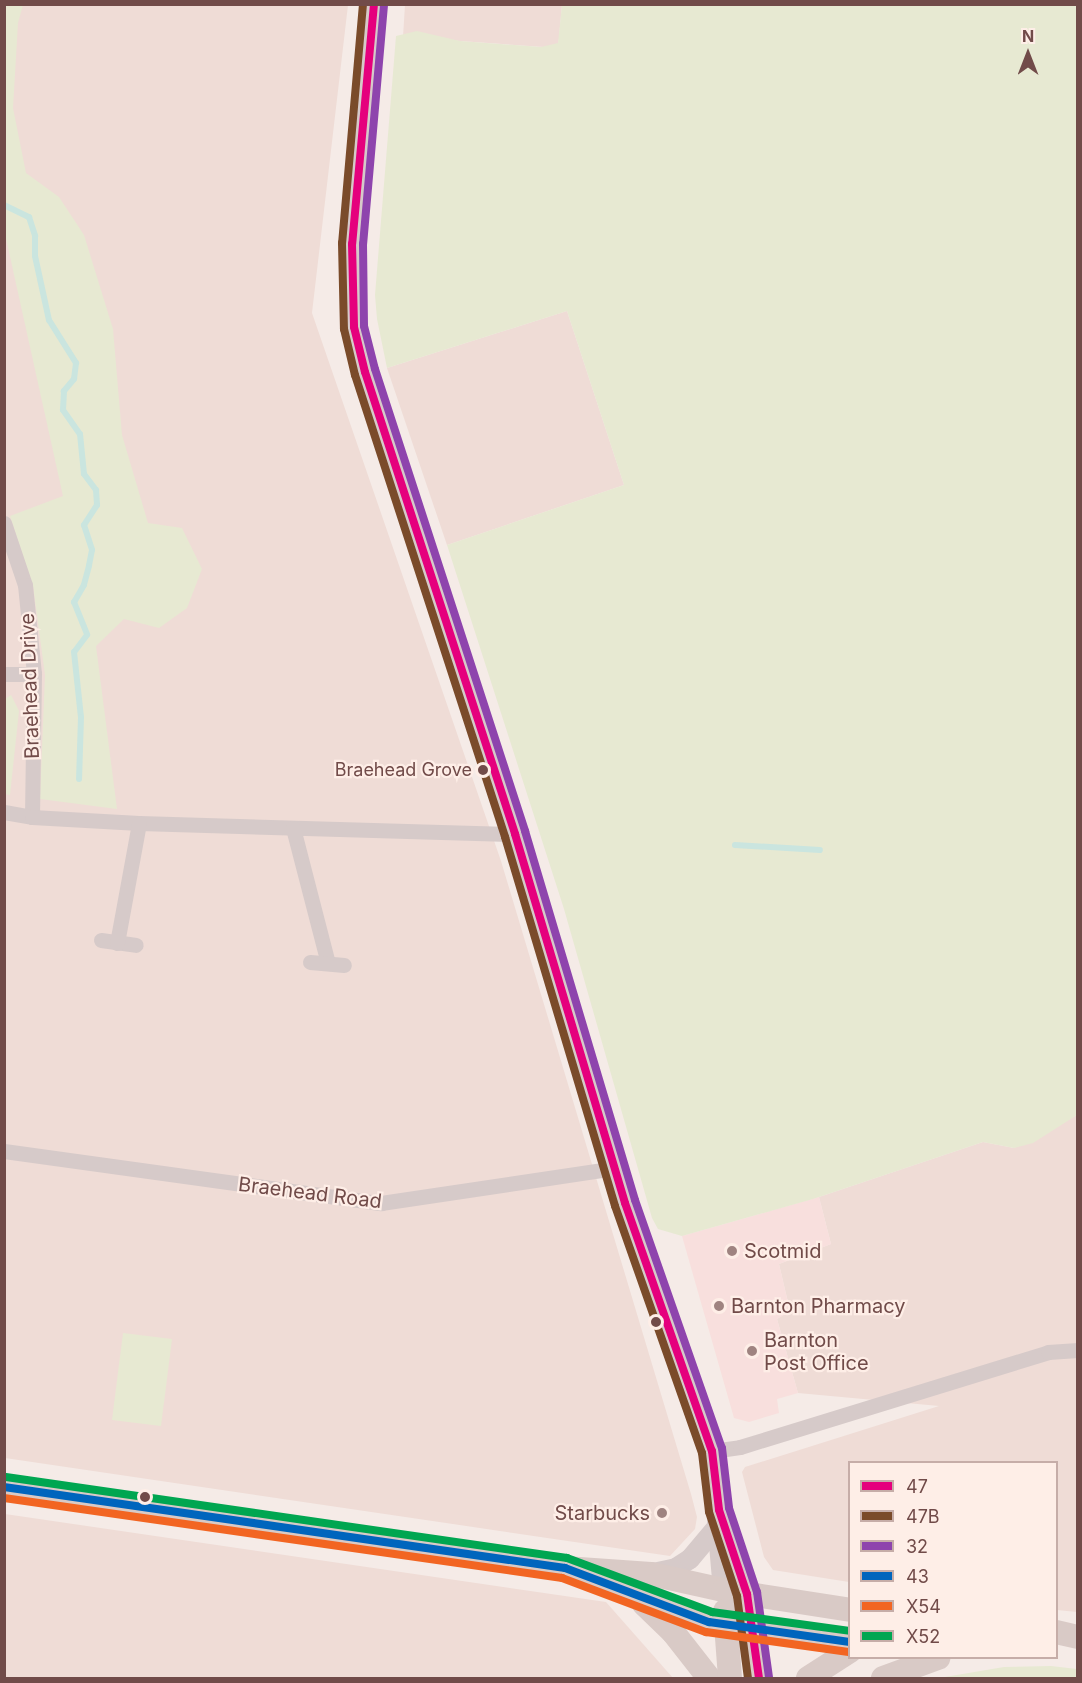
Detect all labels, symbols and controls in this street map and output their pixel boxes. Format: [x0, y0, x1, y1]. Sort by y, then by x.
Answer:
north arrow [998, 24, 1058, 84]
text: N [1022, 26, 1034, 46]
street label: Braehead Drive [15, 613, 45, 759]
place label: Braehead Grove [335, 759, 472, 781]
marker: Braehead Grove [477, 764, 489, 776]
street label: Braehead Road [237, 1172, 383, 1214]
place label: Scotmid [744, 1239, 821, 1263]
marker: Scotmid [725, 1244, 739, 1258]
place label: Barnton Pharmacy [731, 1294, 905, 1318]
marker: Barnton Pharmacy [712, 1299, 726, 1313]
unlabelled marker [650, 1316, 662, 1328]
place label: Barnton Post Office [764, 1328, 869, 1375]
marker: Barnton Post Office [745, 1344, 759, 1358]
legend [848, 1461, 1058, 1659]
text: 47 [906, 1476, 928, 1497]
unlabelled marker [139, 1491, 151, 1503]
place label: Starbucks [554, 1501, 650, 1525]
marker: Starbucks [655, 1506, 669, 1520]
text: 47B [906, 1506, 940, 1527]
text: 32 [906, 1536, 928, 1557]
text: 43 [906, 1566, 929, 1587]
text: X54 [906, 1596, 941, 1617]
text: X52 [906, 1626, 940, 1647]

